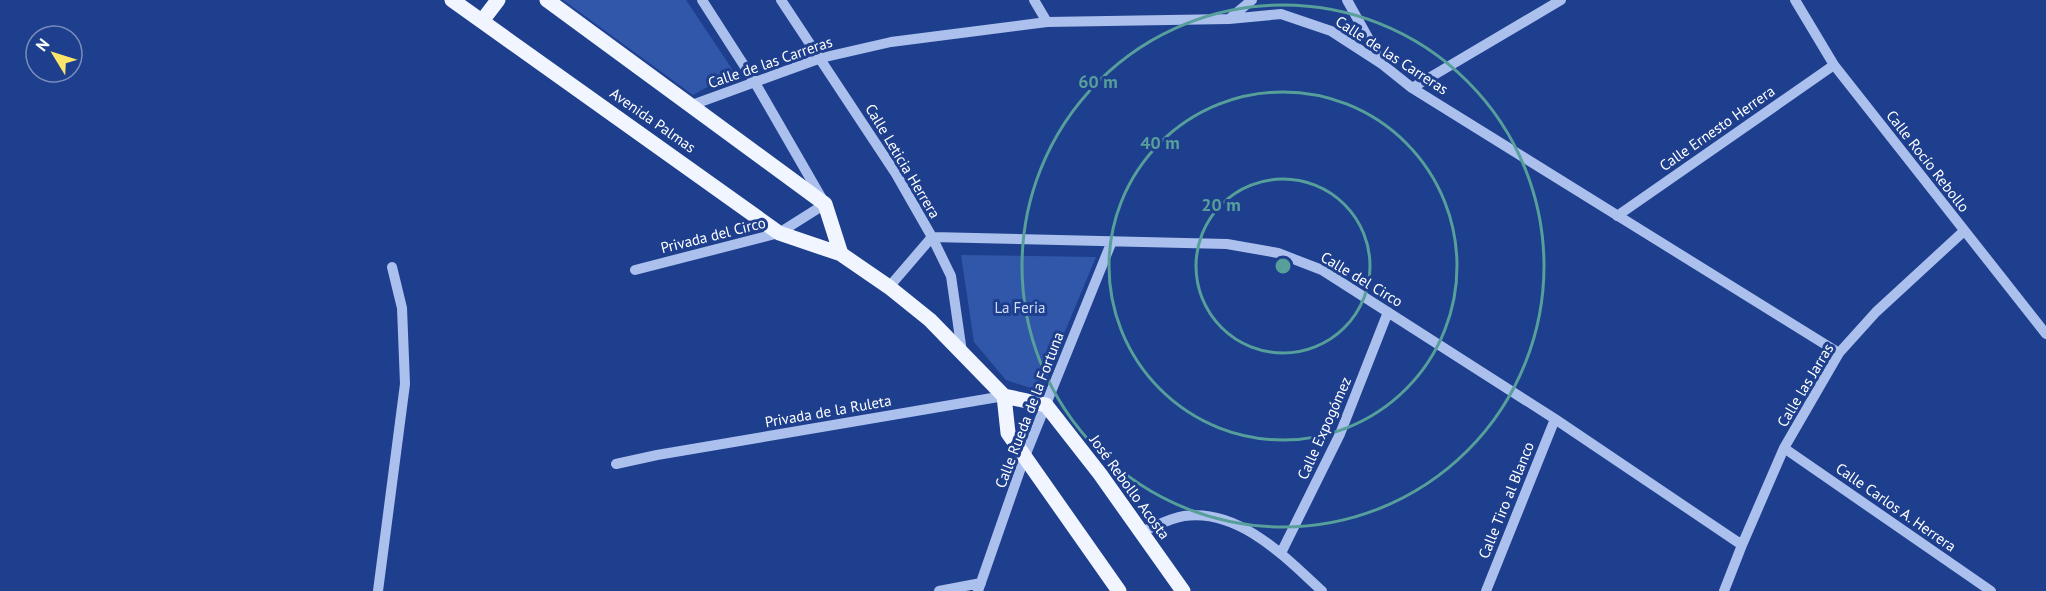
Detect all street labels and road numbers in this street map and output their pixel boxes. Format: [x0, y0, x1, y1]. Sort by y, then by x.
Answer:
street label: Calle de las Carreras [1332, 12, 1452, 98]
street label: Calle de las Carreras [705, 32, 835, 92]
street label: Calle Ernesto Herrera [1656, 81, 1778, 175]
street label: Avenida Palmas [606, 83, 700, 157]
street label: Calle Leticia Herrera [861, 100, 945, 222]
street label: Calle Rocío Rebollo [1882, 106, 1974, 216]
street label: Privada del Circo [659, 213, 767, 257]
street label: Calle del Circo [1318, 247, 1406, 311]
street label: Calle Rueda de la Fortuna [990, 329, 1068, 491]
street label: Calle las Jarras [1773, 340, 1837, 430]
street label: Calle Expogómez [1293, 374, 1355, 482]
street label: Privada de la Ruleta [763, 391, 893, 431]
street label: José Rebollo Acosta [1085, 430, 1174, 543]
street label: Calle Tiro al Blanco [1474, 439, 1538, 561]
street label: Calle Carlos A. Herrera [1832, 458, 1960, 556]

